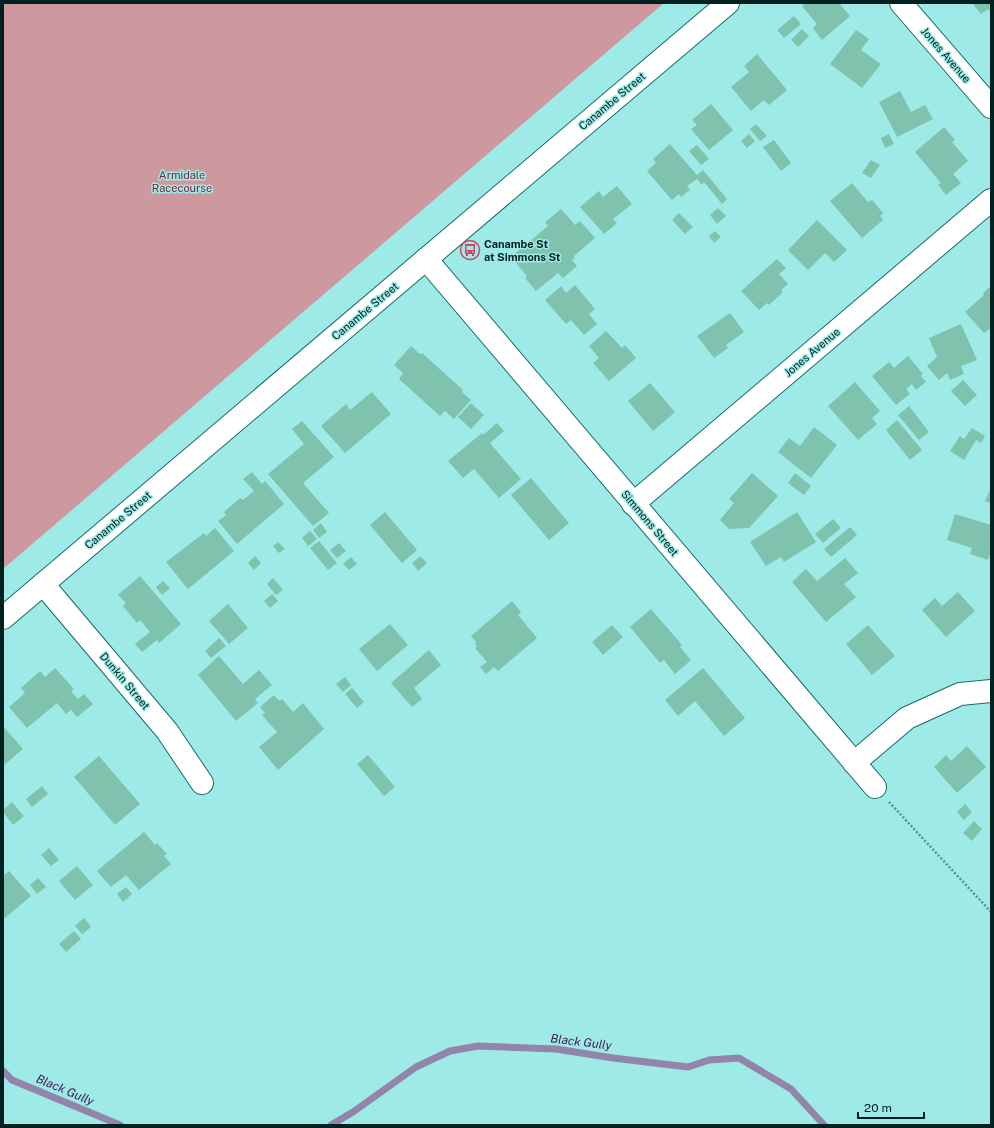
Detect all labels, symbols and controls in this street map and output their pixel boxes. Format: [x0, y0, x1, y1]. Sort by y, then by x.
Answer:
street label: Jones Avenue [919, 25, 973, 85]
street label: Canambe Street [576, 70, 648, 132]
park label: Armidale Racecourse [152, 169, 212, 194]
place label: Canambe St at Simmons St [484, 238, 561, 263]
bus stop icon: Canambe St at Simmons St [459, 239, 481, 261]
street label: Canambe Street [329, 280, 401, 342]
street label: Jones Avenue [782, 325, 842, 379]
street label: Simmons Street [619, 488, 681, 558]
street label: Canambe Street [82, 489, 154, 551]
street label: Dunkin Street [98, 650, 152, 712]
water label: Black Gully [550, 1031, 613, 1053]
water label: Black Gully [34, 1072, 97, 1109]
scale bar [858, 1094, 924, 1120]
text: 20 m [864, 1101, 892, 1115]

